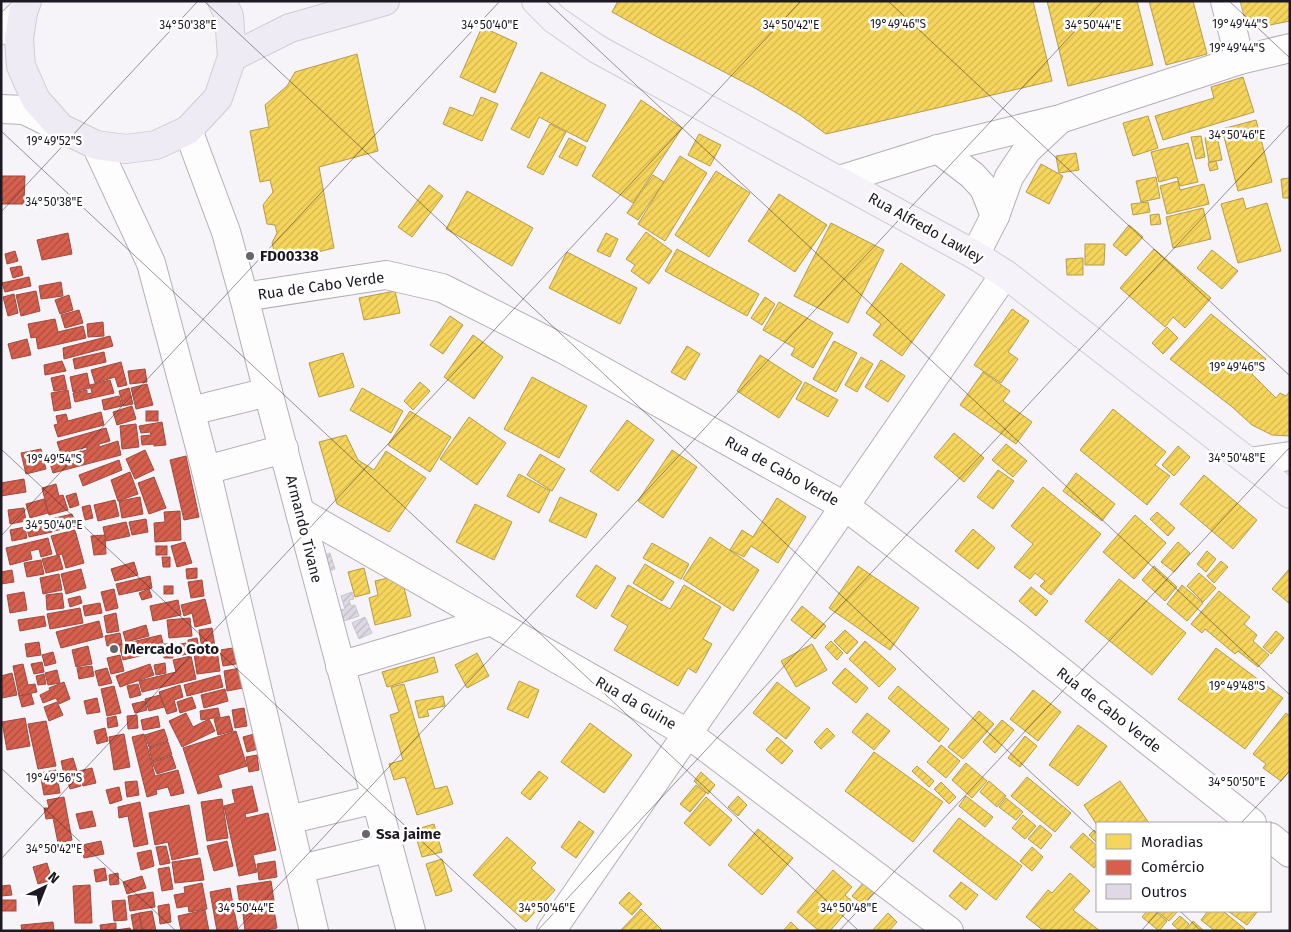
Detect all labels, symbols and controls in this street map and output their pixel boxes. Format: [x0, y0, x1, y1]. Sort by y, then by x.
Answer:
text: 19°49'46"S [870, 17, 927, 31]
text: 19°49'44"S [1212, 17, 1268, 31]
text: 34°50'38"E [159, 18, 217, 32]
text: 34°50'40"E [461, 18, 519, 32]
text: 34°50'42"E [763, 18, 819, 32]
text: 34°50'44"E [1065, 18, 1121, 32]
text: 19°49'44"S [1209, 41, 1265, 55]
text: 34°50'46"E [1208, 128, 1266, 142]
text: 19°49'52"S [26, 134, 82, 148]
street label: Rua Alfredo Lawley [865, 189, 987, 267]
text: 34°50'38"E [25, 195, 83, 209]
place label: FD00338 [260, 247, 319, 265]
marker: FD00338 [244, 250, 256, 262]
street label: Rua de Cabo Verde [256, 268, 386, 304]
text: 19°49'46"S [1209, 360, 1266, 374]
street label: Rua de Cabo Verde [722, 432, 842, 510]
text: 34°50'48"E [1208, 451, 1266, 465]
text: 19°49'54"S [26, 452, 82, 466]
street label: Armando Tivane [282, 473, 326, 585]
text: 34°50'40"E [25, 518, 83, 532]
place label: Mercado Goto [124, 640, 219, 658]
marker: Mercado Goto [108, 643, 120, 655]
street label: Rua de Cabo Verde [1053, 664, 1165, 756]
street label: Rua da Guine [592, 673, 680, 733]
text: 19°49'48"S [1209, 679, 1266, 693]
text: 19°49'56"S [26, 771, 83, 785]
text: 34°50'50"E [1208, 775, 1266, 789]
legend [1096, 822, 1271, 912]
place label: Ssa jaime [376, 825, 441, 843]
marker: Ssa jaime [360, 828, 372, 840]
text: Moradias [1141, 833, 1203, 851]
text: 34°50'42"E [26, 842, 82, 856]
text: Comércio [1141, 858, 1204, 876]
north arrow [20, 862, 70, 912]
text: N [44, 868, 63, 887]
text: Outros [1141, 883, 1187, 901]
text: 34°50'44"E [218, 901, 274, 915]
text: 34°50'46"E [518, 901, 576, 915]
text: 34°50'48"E [820, 901, 878, 915]

